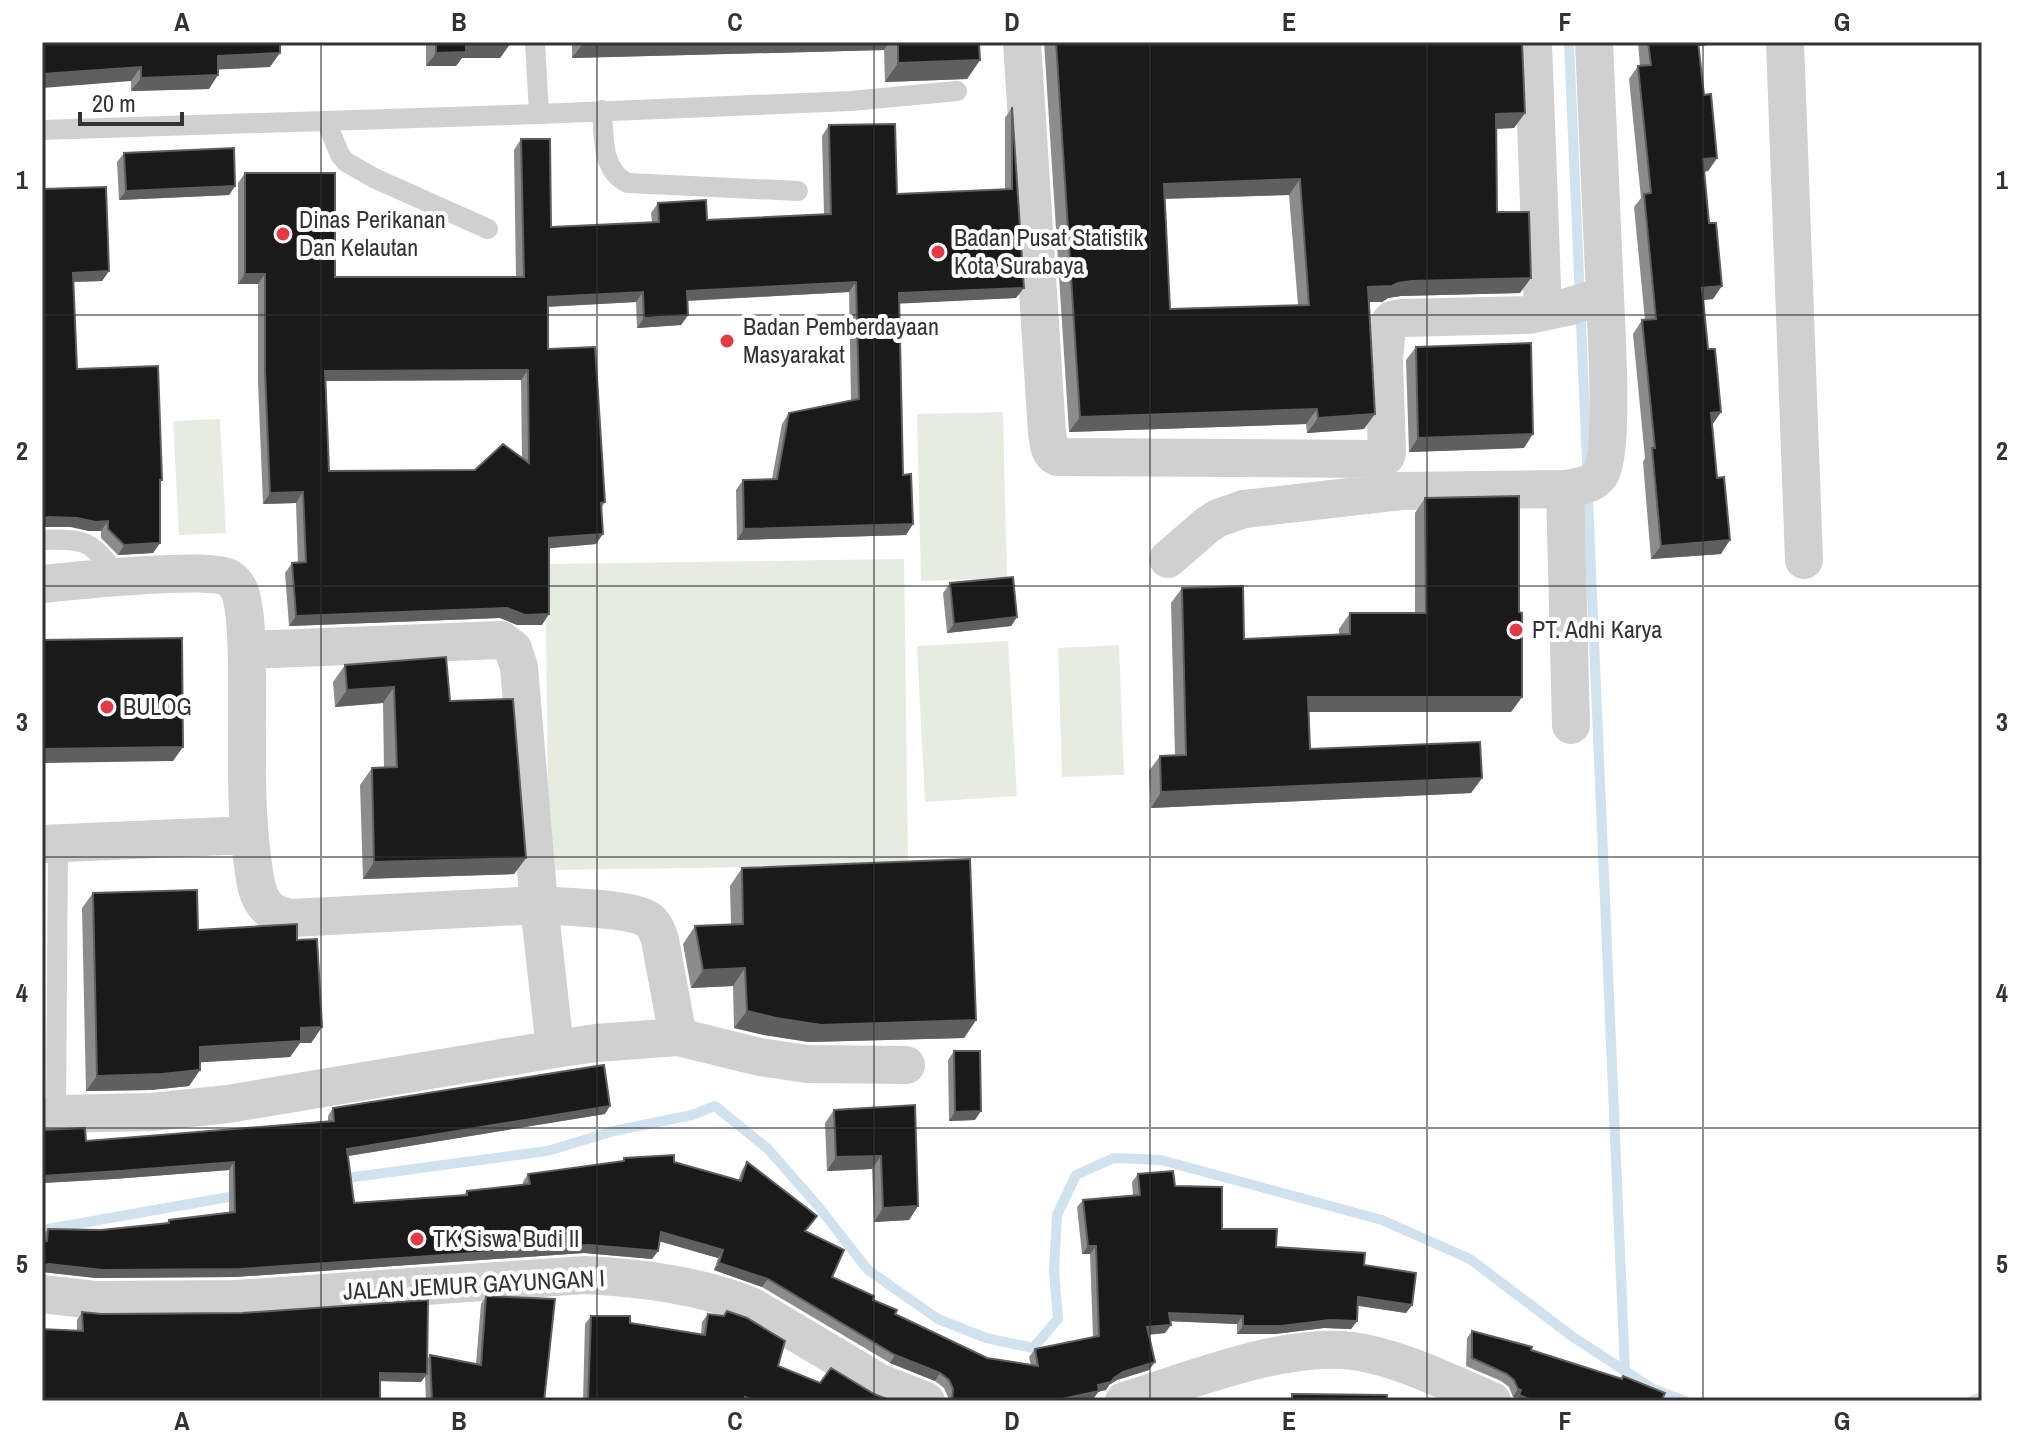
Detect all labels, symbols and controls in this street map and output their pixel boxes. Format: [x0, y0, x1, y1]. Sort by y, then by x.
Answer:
text: A [174, 4, 190, 39]
text: B [451, 4, 467, 39]
text: C [727, 4, 743, 39]
text: D [1004, 4, 1020, 39]
text: E [1282, 4, 1296, 39]
text: F [1558, 4, 1572, 39]
text: G [1834, 4, 1850, 39]
scale bar [80, 76, 182, 126]
text: 20 m [92, 87, 136, 119]
text: 1 [16, 162, 28, 197]
text: 1 [1996, 162, 2008, 197]
place label: Dinas Perikanan Dan Kelautan [299, 203, 446, 263]
place label: Badan Pusat Statistik Kota Surabaya [954, 221, 1143, 281]
marker: Dinas Perikanan Dan Kelautan [274, 225, 292, 243]
marker: Badan Pusat Statistik Kota Surabaya [929, 243, 947, 261]
place label: Badan Pemberdayaan Masyarakat [743, 310, 939, 370]
marker: Badan Pemberdayaan Masyarakat [718, 332, 736, 350]
text: 2 [16, 433, 28, 468]
text: 2 [1996, 433, 2008, 468]
place label: PT. Adhi Karya [1532, 613, 1662, 645]
marker: PT. Adhi Karya [1507, 621, 1525, 639]
place label: BULOG [123, 690, 192, 722]
marker: BULOG [98, 698, 116, 716]
text: 3 [16, 704, 28, 739]
text: 3 [1996, 704, 2008, 739]
text: 4 [16, 975, 28, 1010]
text: 4 [1996, 975, 2008, 1010]
place label: TK Siswa Budi II [433, 1222, 580, 1254]
marker: TK Siswa Budi II [408, 1230, 426, 1248]
text: 5 [16, 1246, 28, 1281]
text: 5 [1996, 1246, 2008, 1281]
street label: JALAN JEMUR GAYUNGAN I [342, 1261, 606, 1307]
text: A [174, 1403, 190, 1438]
text: B [451, 1403, 467, 1438]
text: C [727, 1403, 743, 1438]
text: D [1004, 1403, 1020, 1438]
text: E [1282, 1403, 1296, 1438]
text: F [1558, 1403, 1572, 1438]
text: G [1834, 1403, 1850, 1438]

